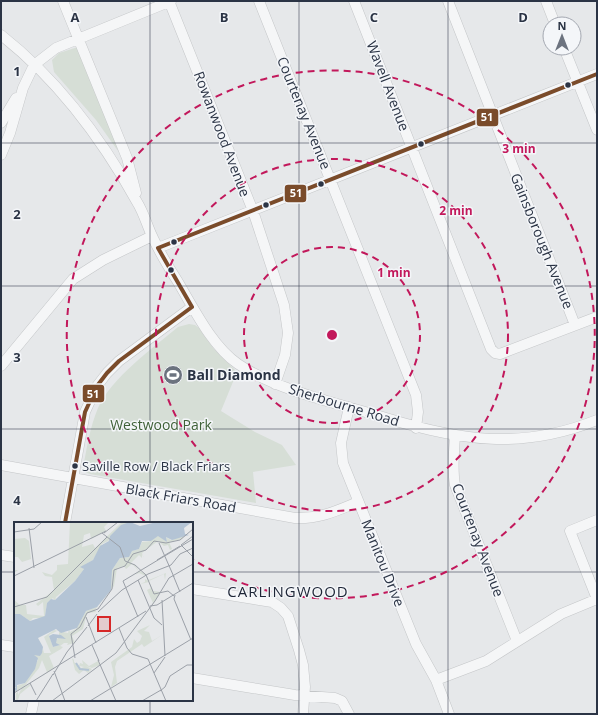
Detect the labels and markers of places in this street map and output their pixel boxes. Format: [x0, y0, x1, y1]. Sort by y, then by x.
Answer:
unlabelled marker [563, 80, 573, 90]
unlabelled marker [416, 139, 426, 149]
unlabelled marker [316, 179, 326, 189]
unlabelled marker [261, 200, 271, 210]
unlabelled marker [169, 237, 179, 247]
unlabelled marker [166, 265, 176, 275]
centre of rings [325, 328, 339, 342]
sports icon: Ball Diamond [162, 364, 184, 386]
place label: Ball Diamond [187, 365, 281, 384]
place label: Saville Row / Black Friars [82, 457, 230, 475]
marker: Saville Row / Black Friars [70, 461, 80, 471]

